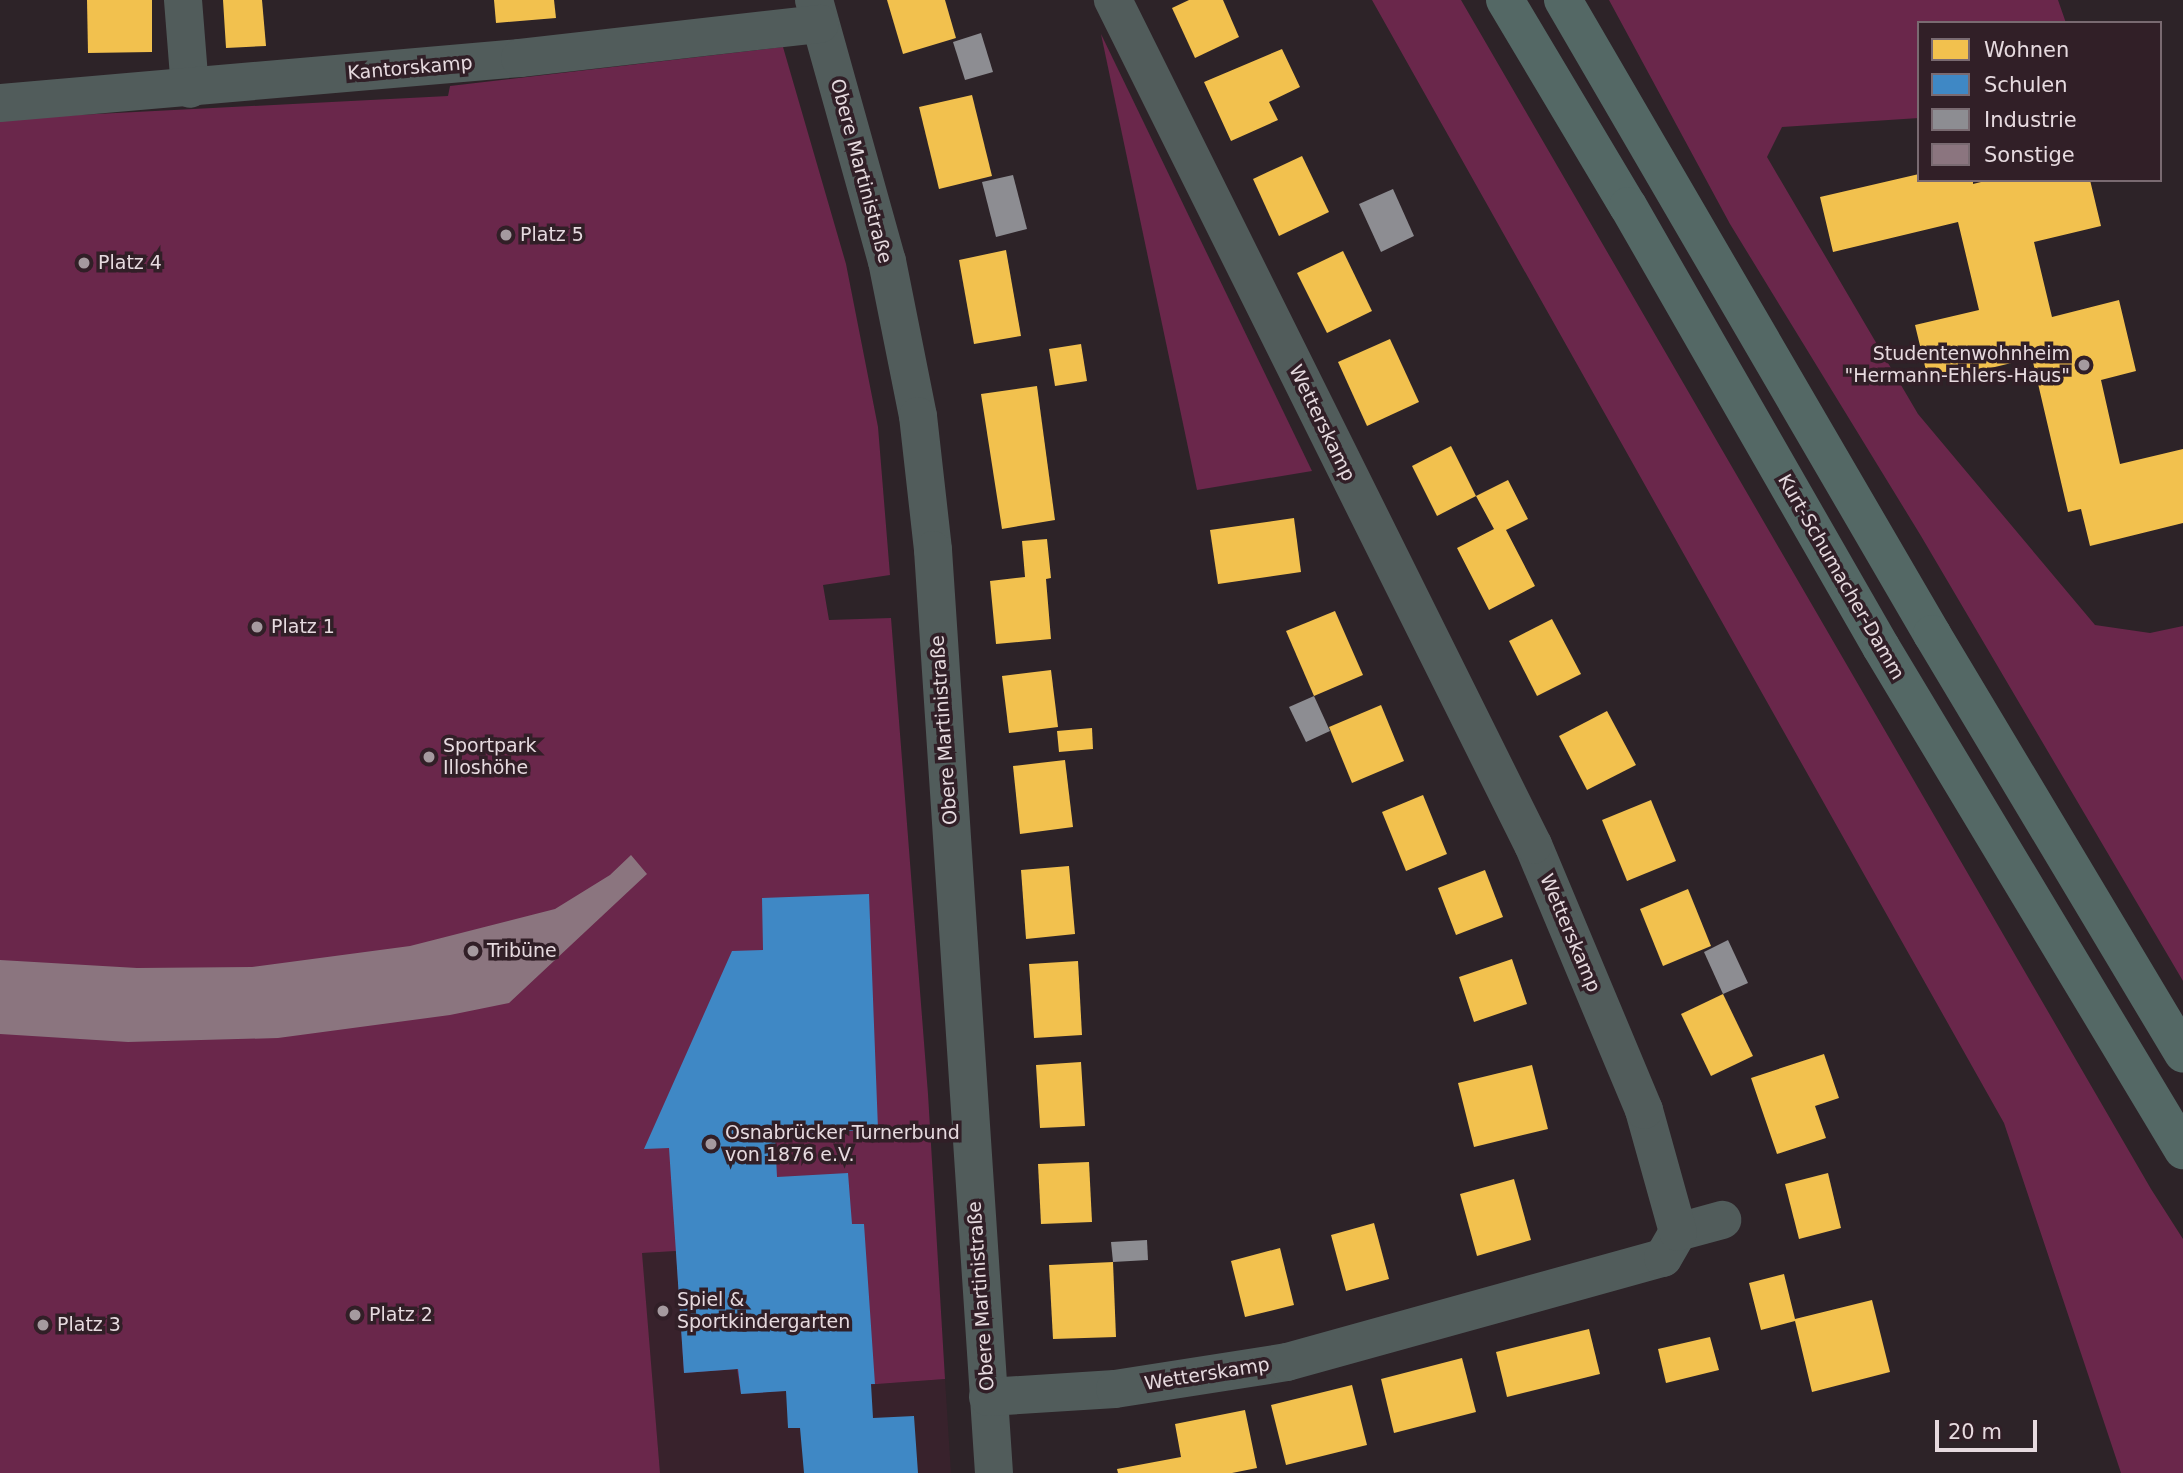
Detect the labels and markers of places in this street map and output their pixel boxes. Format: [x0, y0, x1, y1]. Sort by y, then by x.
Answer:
place label: Platz 5 [520, 224, 584, 246]
marker: Platz 5 [498, 227, 514, 243]
place label: Platz 4 [98, 252, 162, 274]
marker: Platz 4 [76, 255, 92, 271]
place label: Studentenwohnheim "Hermann-Ehlers-Haus" [1845, 343, 2070, 387]
marker: Studentenwohnheim "Hermann-Ehlers-Haus" [2076, 357, 2092, 373]
place label: Platz 1 [271, 616, 335, 638]
marker: Platz 1 [249, 619, 265, 635]
place label: Sportpark Illoshöhe [443, 735, 537, 779]
marker: Sportpark Illoshöhe [421, 749, 437, 765]
place label: Tribüne [487, 940, 557, 962]
marker: Tribüne [465, 943, 481, 959]
place label: Osnabrücker Turnerbund von 1876 e.V. [725, 1122, 960, 1166]
marker: Osnabrücker Turnerbund von 1876 e.V. [703, 1136, 719, 1152]
place label: Spiel & Sportkindergarten [677, 1289, 850, 1333]
marker: Spiel & Sportkindergarten [655, 1303, 671, 1319]
place label: Platz 2 [369, 1304, 433, 1326]
marker: Platz 2 [347, 1307, 363, 1323]
place label: Platz 3 [57, 1314, 121, 1336]
marker: Platz 3 [35, 1317, 51, 1333]

